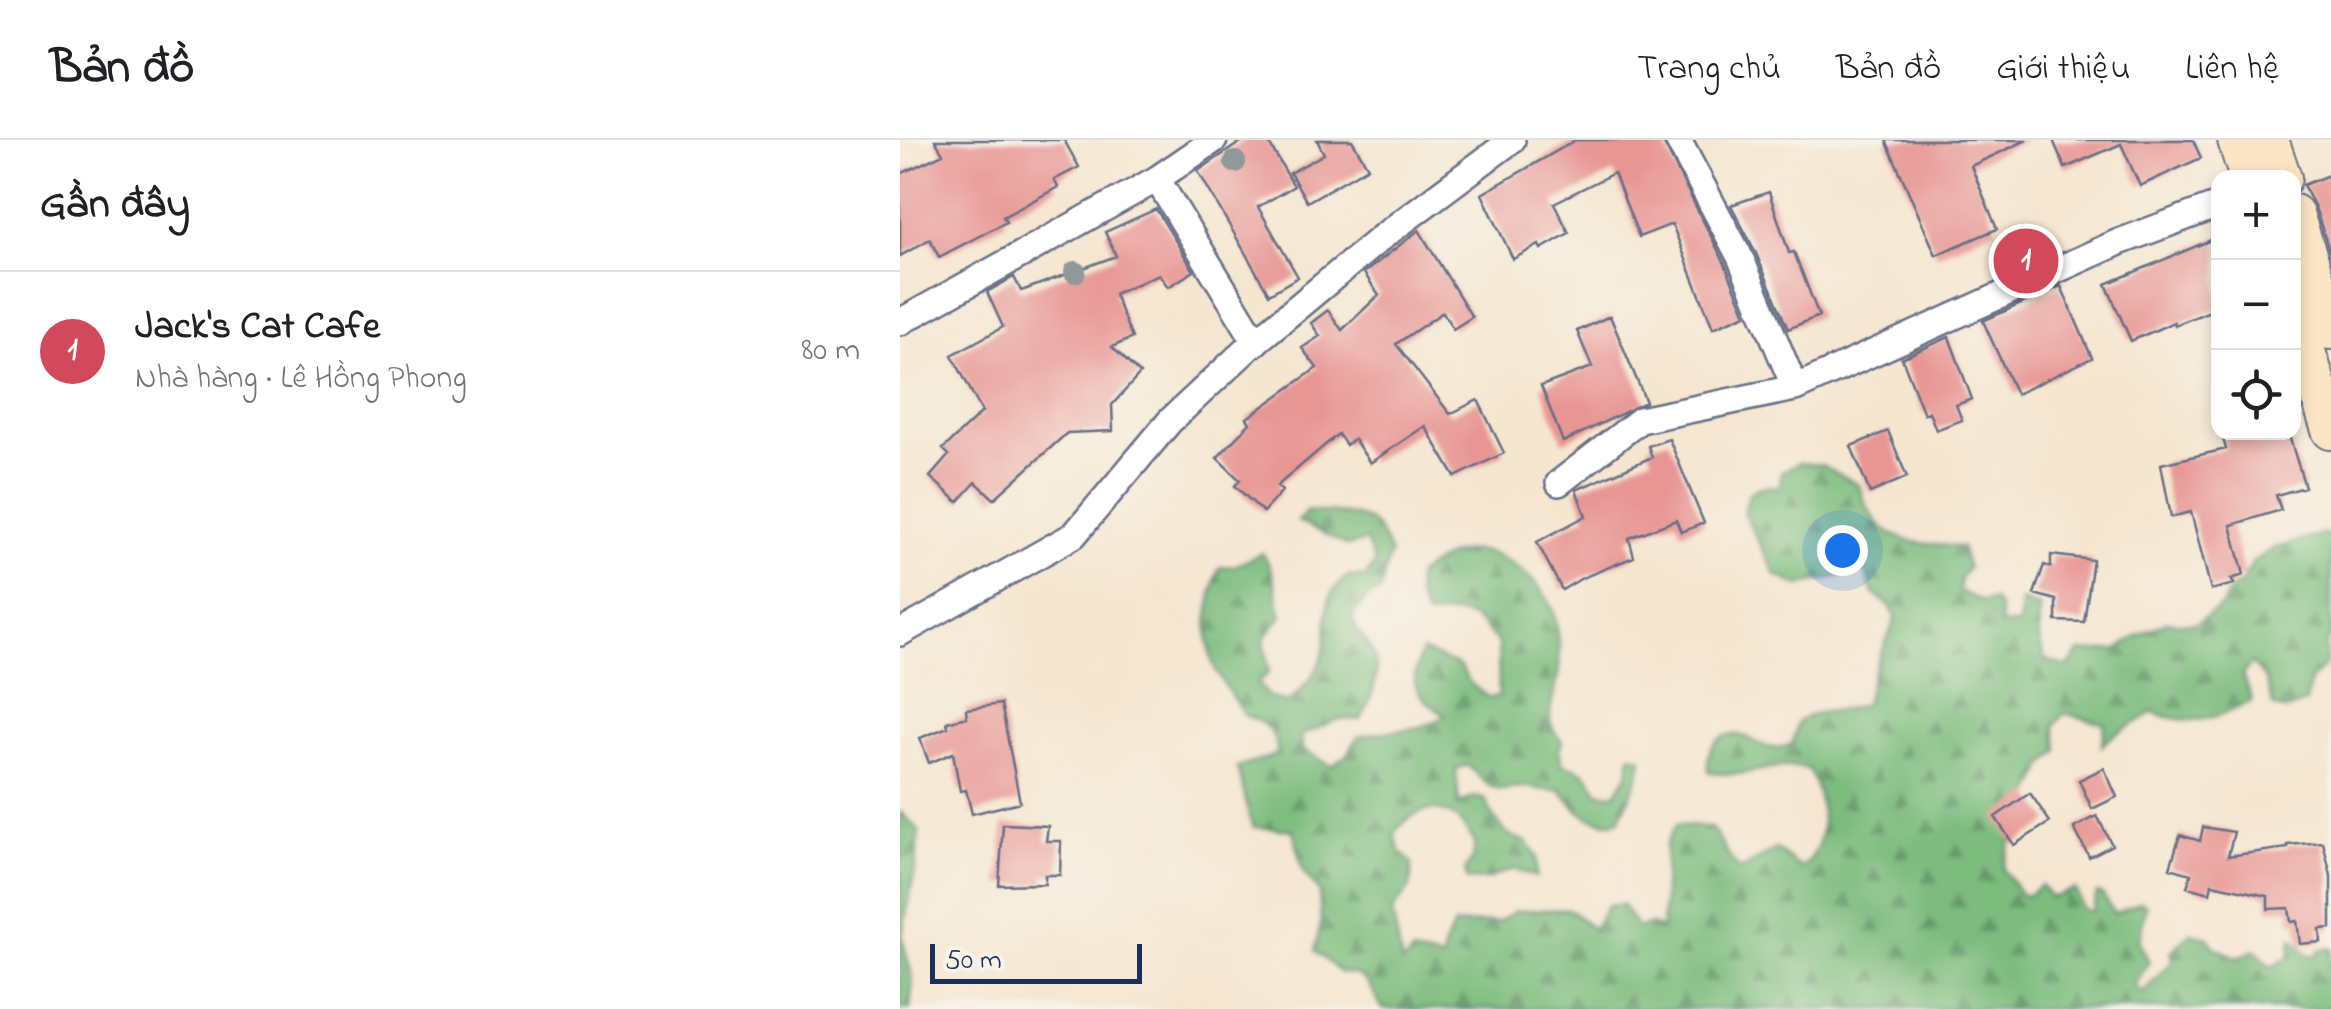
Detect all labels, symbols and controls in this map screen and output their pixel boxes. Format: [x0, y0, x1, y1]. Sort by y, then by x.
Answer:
text: Bản đồ [50, 34, 194, 104]
text: Trang chủ [1637, 44, 1781, 95]
text: Bản đồ [1836, 44, 1941, 95]
text: Giới thiệu [1996, 44, 2130, 95]
text: Liên hệ [2185, 44, 2281, 95]
map controls [2211, 170, 2301, 440]
button: + [2211, 170, 2301, 260]
text: Gần đây [40, 175, 190, 236]
pin: 1 [1994, 224, 2058, 298]
button: − [2211, 260, 2301, 350]
text: Jack's Cat Cafe [135, 300, 380, 356]
text: 1 [67, 328, 78, 375]
text: 80 m [801, 328, 860, 375]
button: locate [2211, 350, 2301, 440]
text: Nhà hàng · Lê Hồng Phong [135, 356, 467, 403]
your location [1817, 525, 1868, 576]
scale bar [930, 939, 1142, 984]
text: 50 m [945, 941, 1002, 982]

